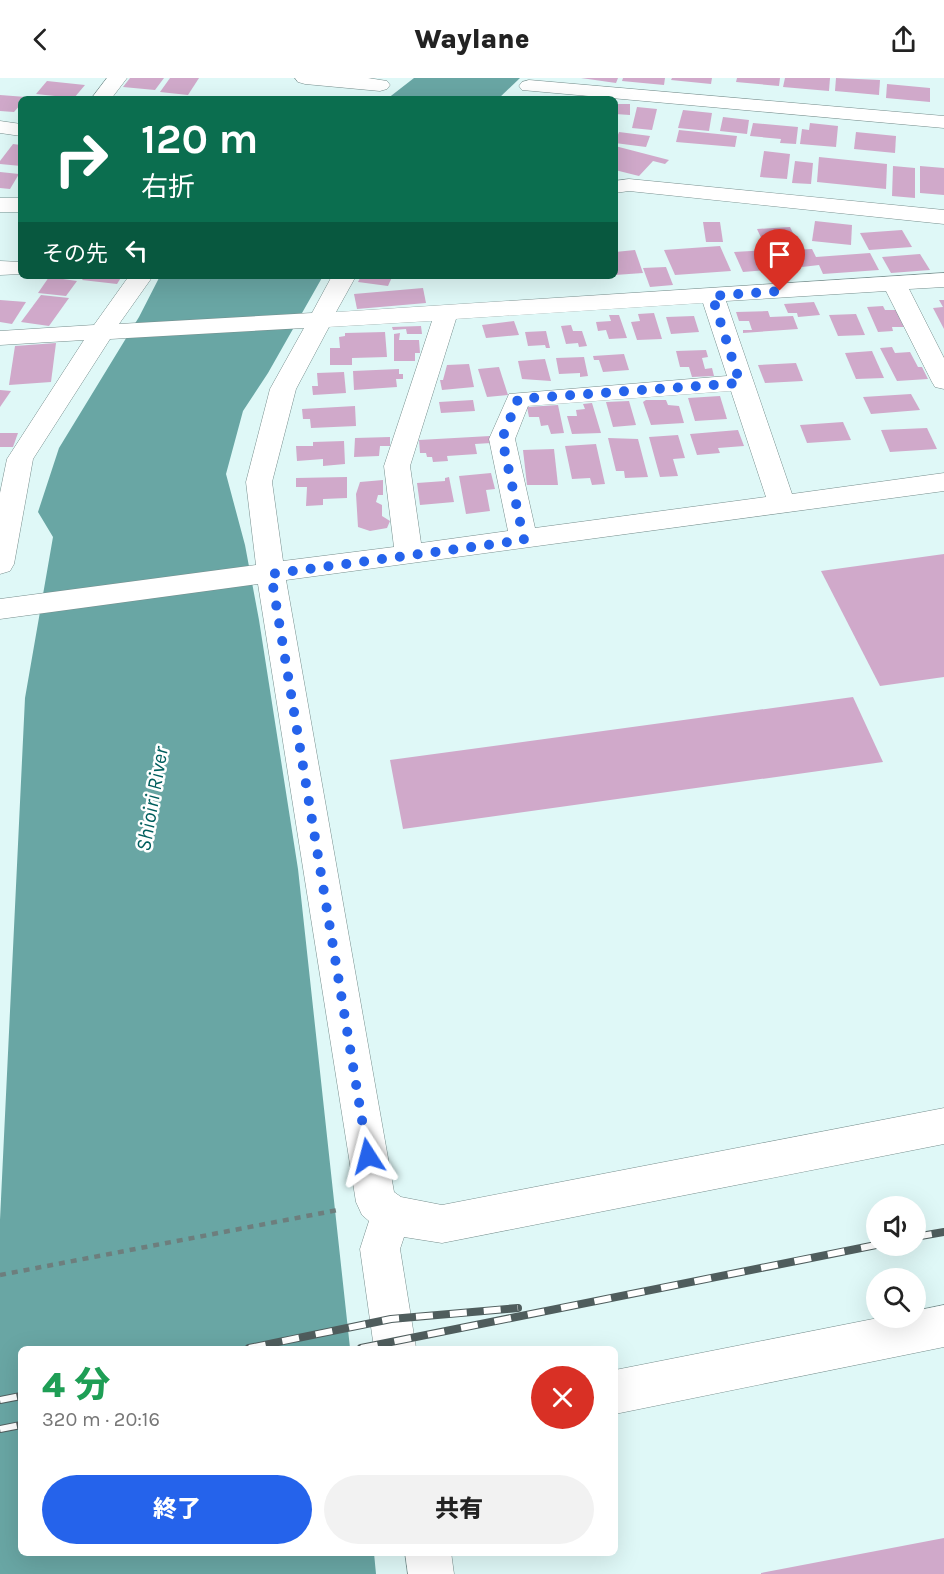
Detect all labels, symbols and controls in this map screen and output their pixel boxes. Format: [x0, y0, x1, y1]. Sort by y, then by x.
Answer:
icon: back [24, 23, 57, 56]
text: Waylane [414, 23, 530, 55]
icon: share [887, 23, 920, 56]
text: 120 m [141, 114, 258, 164]
icon: right [42, 120, 120, 198]
text: 右折 [141, 171, 195, 203]
pin [754, 229, 805, 291]
icon: left [120, 234, 153, 267]
icon: arrive [763, 238, 796, 271]
text: その先 [42, 241, 108, 267]
water label: Shioiri River [131, 744, 173, 853]
position arrow [336, 1124, 400, 1188]
map controls [866, 1196, 926, 1328]
button: sound [866, 1196, 926, 1256]
button: search [866, 1268, 926, 1328]
text: 4 分 [42, 1364, 111, 1406]
button: close [531, 1366, 594, 1429]
text: 320 m · 20:16 [42, 1408, 160, 1431]
button: 終了 [42, 1475, 312, 1544]
button: 共有 [324, 1475, 594, 1544]

